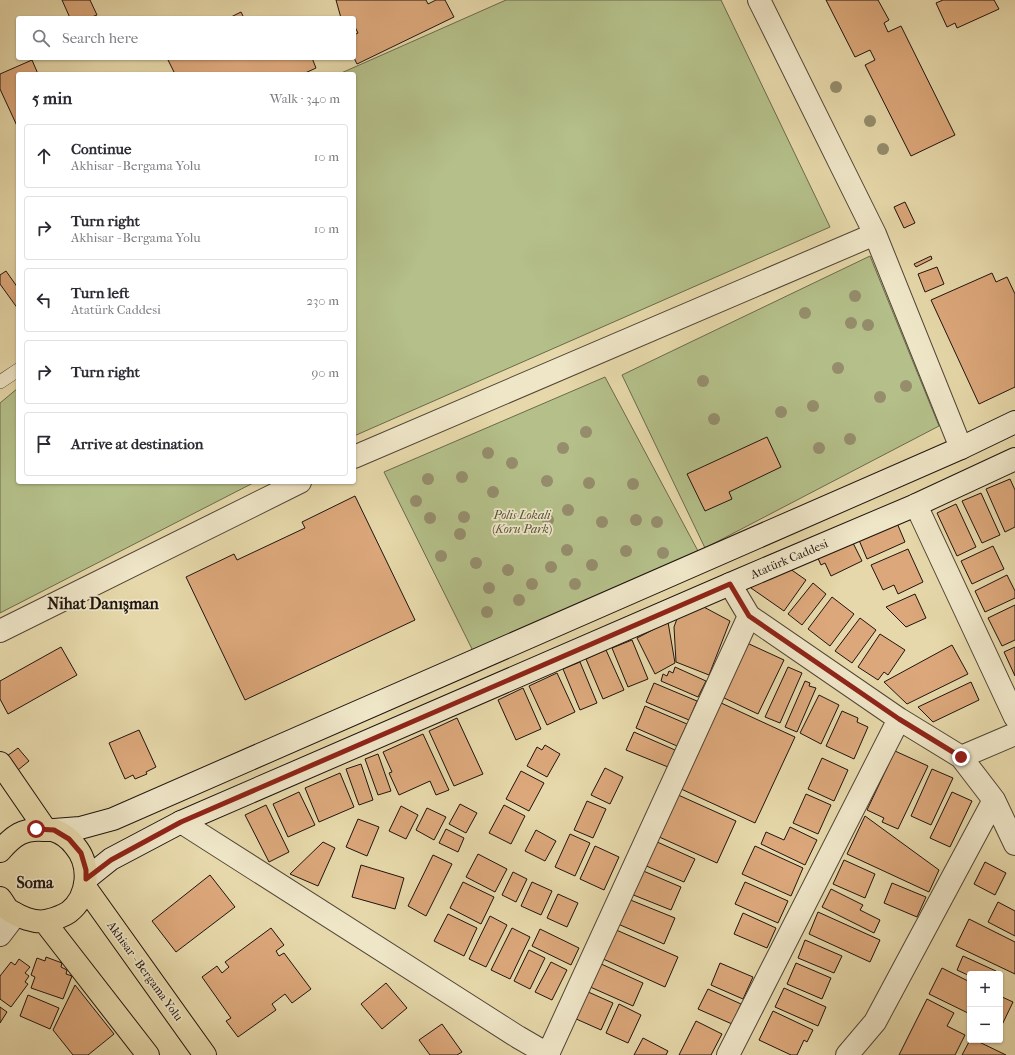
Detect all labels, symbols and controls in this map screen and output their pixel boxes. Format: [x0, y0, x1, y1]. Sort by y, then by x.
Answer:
search box [16, 16, 356, 60]
icon: search [30, 27, 52, 49]
text: Search here [62, 29, 138, 47]
text: 5 min [32, 88, 72, 108]
text: Walk · 340 m [270, 91, 340, 106]
text: Continue [71, 140, 131, 158]
icon: ahead [33, 145, 55, 167]
text: 10 m [314, 149, 339, 164]
text: Akhisar - Bergama Yolu [71, 158, 201, 173]
text: Turn right [71, 212, 140, 230]
icon: right [33, 217, 55, 239]
text: 10 m [314, 221, 339, 236]
text: Akhisar - Bergama Yolu [71, 230, 201, 245]
text: Turn left [71, 284, 129, 302]
icon: left [33, 289, 55, 311]
text: 230 m [306, 293, 339, 308]
text: Atatürk Caddesi [71, 302, 161, 317]
icon: right [33, 361, 55, 383]
text: Turn right [71, 363, 140, 381]
text: 90 m [311, 365, 339, 380]
icon: arrive [33, 433, 55, 455]
text: Arrive at destination [71, 435, 203, 453]
park label: Polis Lokali (Koru Park) [492, 508, 552, 536]
street label: Atatürk Caddesi [747, 536, 830, 582]
district label: Nihat Danışman [47, 594, 160, 614]
route end [952, 748, 970, 766]
route start [27, 820, 45, 838]
district label: Soma [16, 873, 54, 892]
street label: Akhisar - Bergama Yolu [104, 918, 186, 1024]
map controls [967, 971, 1003, 1043]
button: + [967, 971, 1003, 1007]
button: − [967, 1007, 1003, 1043]

